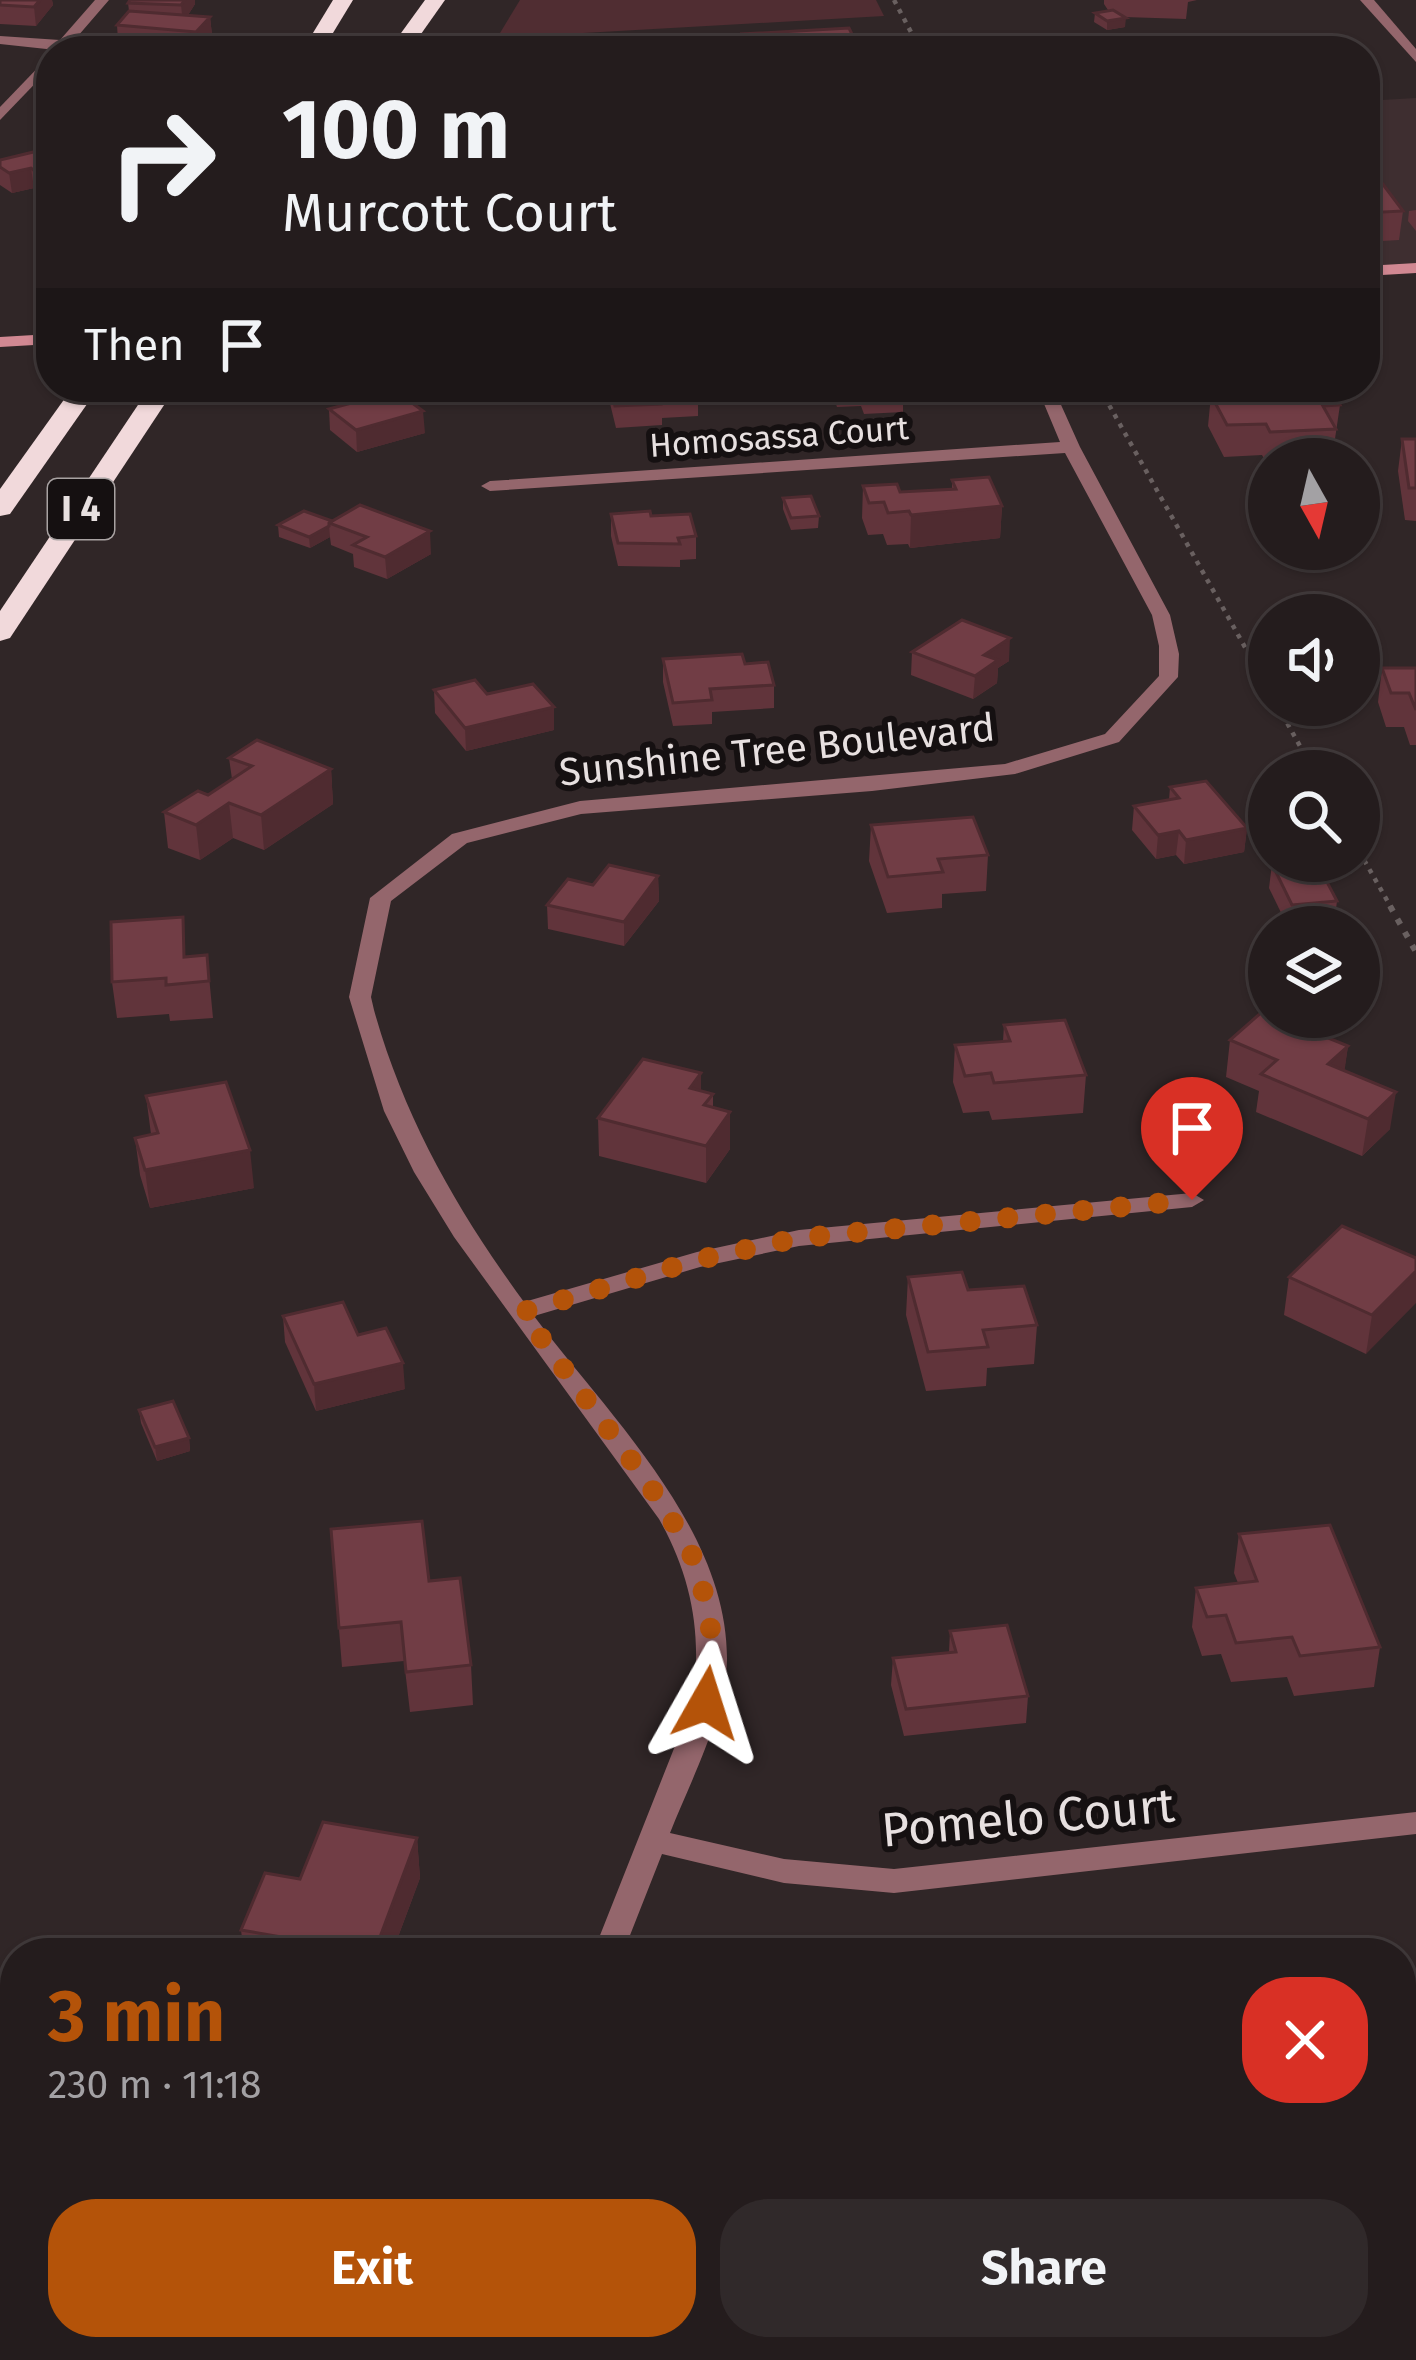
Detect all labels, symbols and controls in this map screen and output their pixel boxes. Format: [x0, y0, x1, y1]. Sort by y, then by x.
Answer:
text: 100 m [282, 79, 510, 180]
icon: right [84, 84, 240, 240]
text: Murcott Court [282, 181, 617, 245]
icon: arrive [209, 312, 275, 378]
text: Then [84, 318, 185, 372]
street label: Homosassa Court [648, 408, 910, 466]
north arrow [1248, 438, 1380, 570]
map controls [1248, 438, 1380, 1038]
road number: I 4 [48, 479, 114, 539]
button: sound [1248, 594, 1380, 726]
street label: Sunshine Tree Boulevard [557, 704, 997, 796]
button: search [1248, 750, 1380, 882]
button: layers [1248, 906, 1380, 1038]
pin [1141, 1077, 1243, 1200]
icon: arrive [1159, 1095, 1225, 1161]
position arrow [643, 1640, 769, 1766]
street label: Pomelo Court [879, 1776, 1178, 1860]
text: 3 min [48, 1974, 225, 2060]
button: close [1242, 1977, 1368, 2103]
text: 230 m · 11:18 [48, 2062, 262, 2108]
button: Exit [48, 2199, 696, 2337]
button: Share [720, 2199, 1368, 2337]

